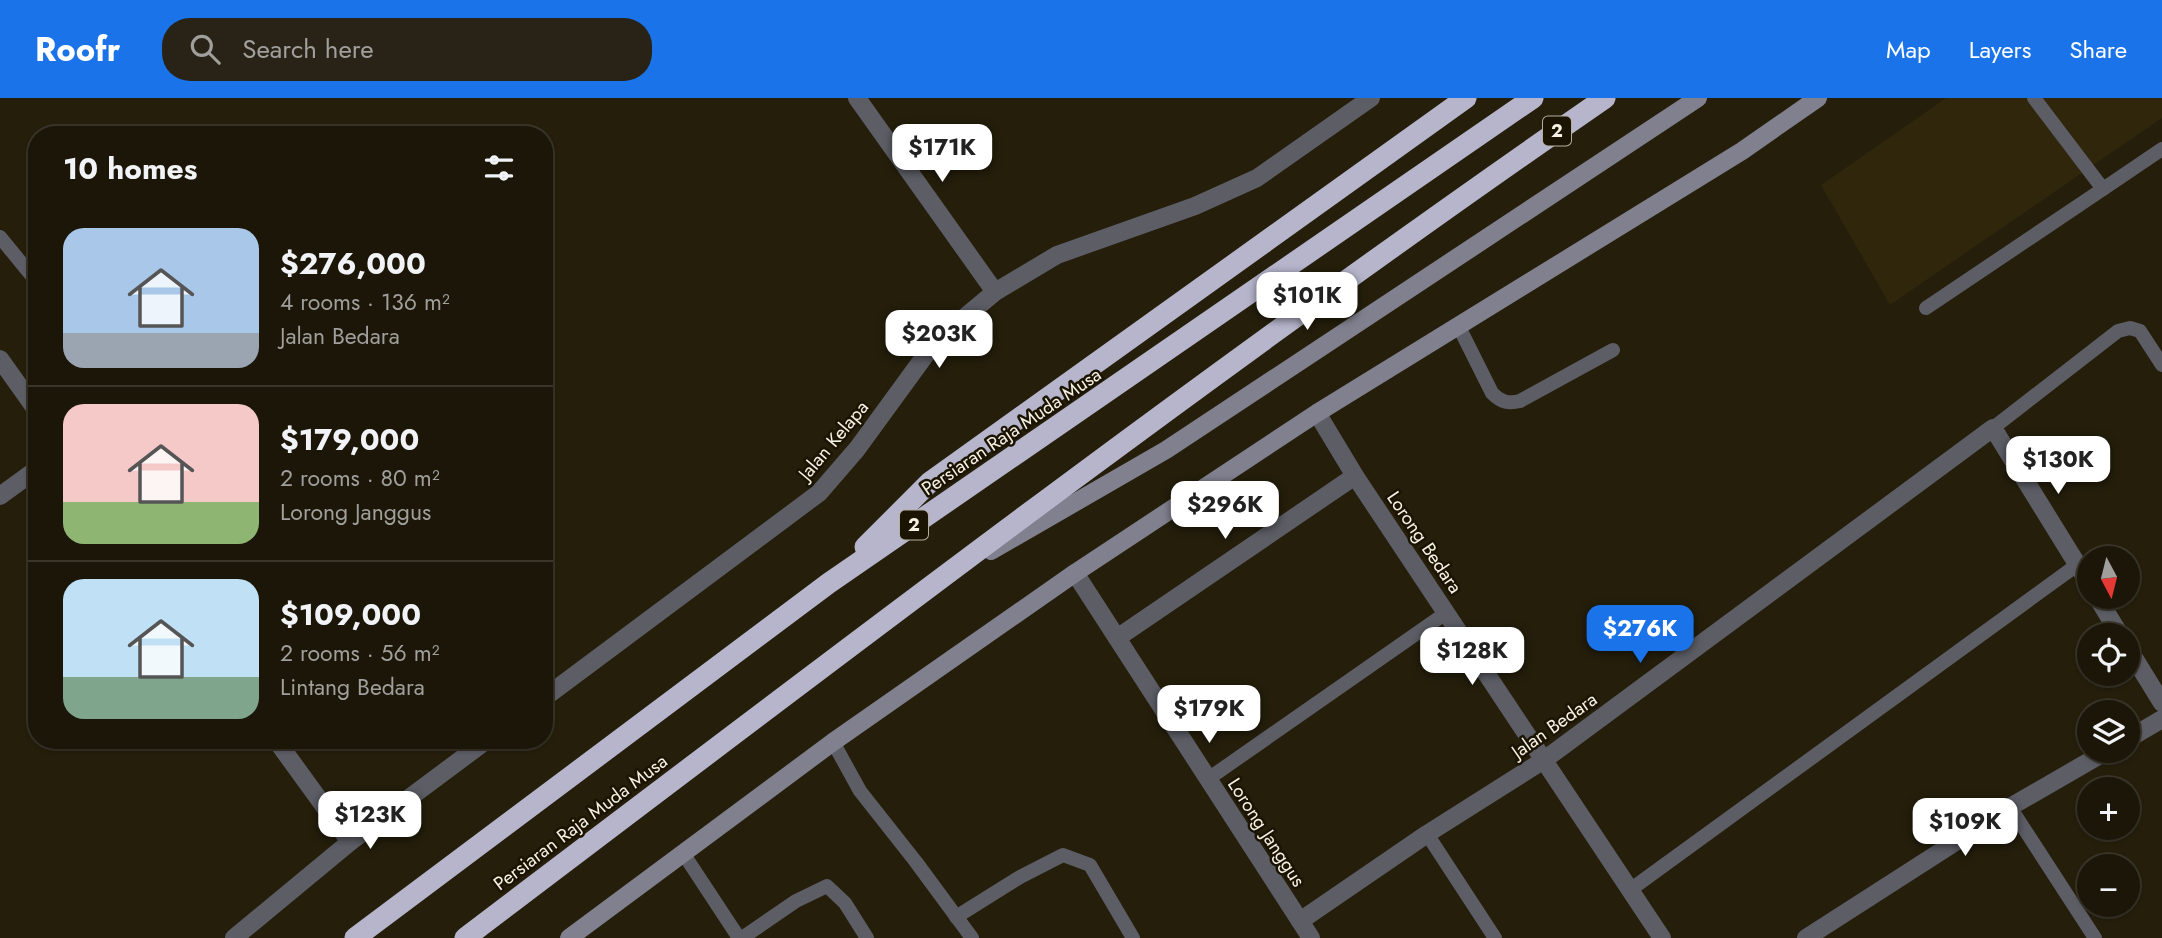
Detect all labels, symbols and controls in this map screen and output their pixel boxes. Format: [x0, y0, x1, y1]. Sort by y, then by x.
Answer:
search box [162, 18, 652, 81]
text: Roofr [35, 26, 120, 73]
icon: search [186, 30, 224, 68]
text: Search here [242, 30, 374, 68]
text: Map [1886, 32, 1931, 67]
text: Layers [1969, 32, 2031, 67]
text: Share [2069, 32, 2127, 67]
road number: 2 [1543, 116, 1571, 146]
pin: $171K [893, 125, 991, 184]
text: $171K [908, 130, 976, 164]
text: 10 homes [63, 147, 197, 190]
icon: filters [480, 149, 518, 187]
text: $276,000 [280, 242, 426, 285]
icon: home [119, 256, 203, 340]
pin: $101K [1258, 272, 1356, 332]
text: $101K [1272, 278, 1342, 312]
text: 4 rooms · 136 m² [280, 285, 450, 319]
pin: $203K [890, 310, 988, 370]
text: $203K [902, 316, 976, 350]
text: Jalan Bedara [280, 319, 400, 353]
street label: Persiaran Raja Muda Musa [916, 361, 1107, 502]
street label: Jalan Kelapa [790, 395, 875, 488]
text: $179,000 [280, 418, 419, 461]
icon: home [119, 432, 203, 516]
pin: $130K [2009, 436, 2107, 496]
text: $130K [2022, 442, 2094, 476]
text: 2 rooms · 80 m² [280, 461, 440, 495]
pin: $296K [1176, 482, 1274, 541]
street label: Lorong Bedara [1380, 486, 1469, 599]
text: $296K [1187, 487, 1263, 521]
text: Lorong Janggus [280, 495, 431, 529]
road number: 2 [900, 510, 928, 540]
north arrow [2077, 546, 2140, 609]
map controls [2077, 546, 2140, 917]
text: $109,000 [280, 593, 421, 636]
pin: $276K [1591, 606, 1689, 665]
icon: home [119, 607, 203, 691]
text: $276K [1603, 611, 1677, 645]
button: locate [2077, 623, 2140, 686]
pin: $128K [1423, 628, 1521, 687]
text: $128K [1436, 633, 1508, 667]
text: 2 rooms · 56 m² [280, 636, 440, 670]
text: Lintang Bedara [280, 670, 425, 704]
pin: $179K [1160, 686, 1258, 745]
street label: Jalan Bedara [1504, 686, 1603, 767]
text: $179K [1173, 691, 1245, 725]
button: layers [2077, 700, 2140, 763]
street label: Persiaran Raja Muda Musa [488, 748, 673, 897]
street label: Lorong Janggus [1221, 772, 1312, 892]
button: + [2077, 777, 2140, 840]
pin: $123K [321, 792, 419, 851]
text: $123K [334, 797, 406, 831]
pin: $109K [1916, 798, 2014, 858]
text: $109K [1929, 804, 2001, 838]
button: − [2077, 854, 2140, 917]

